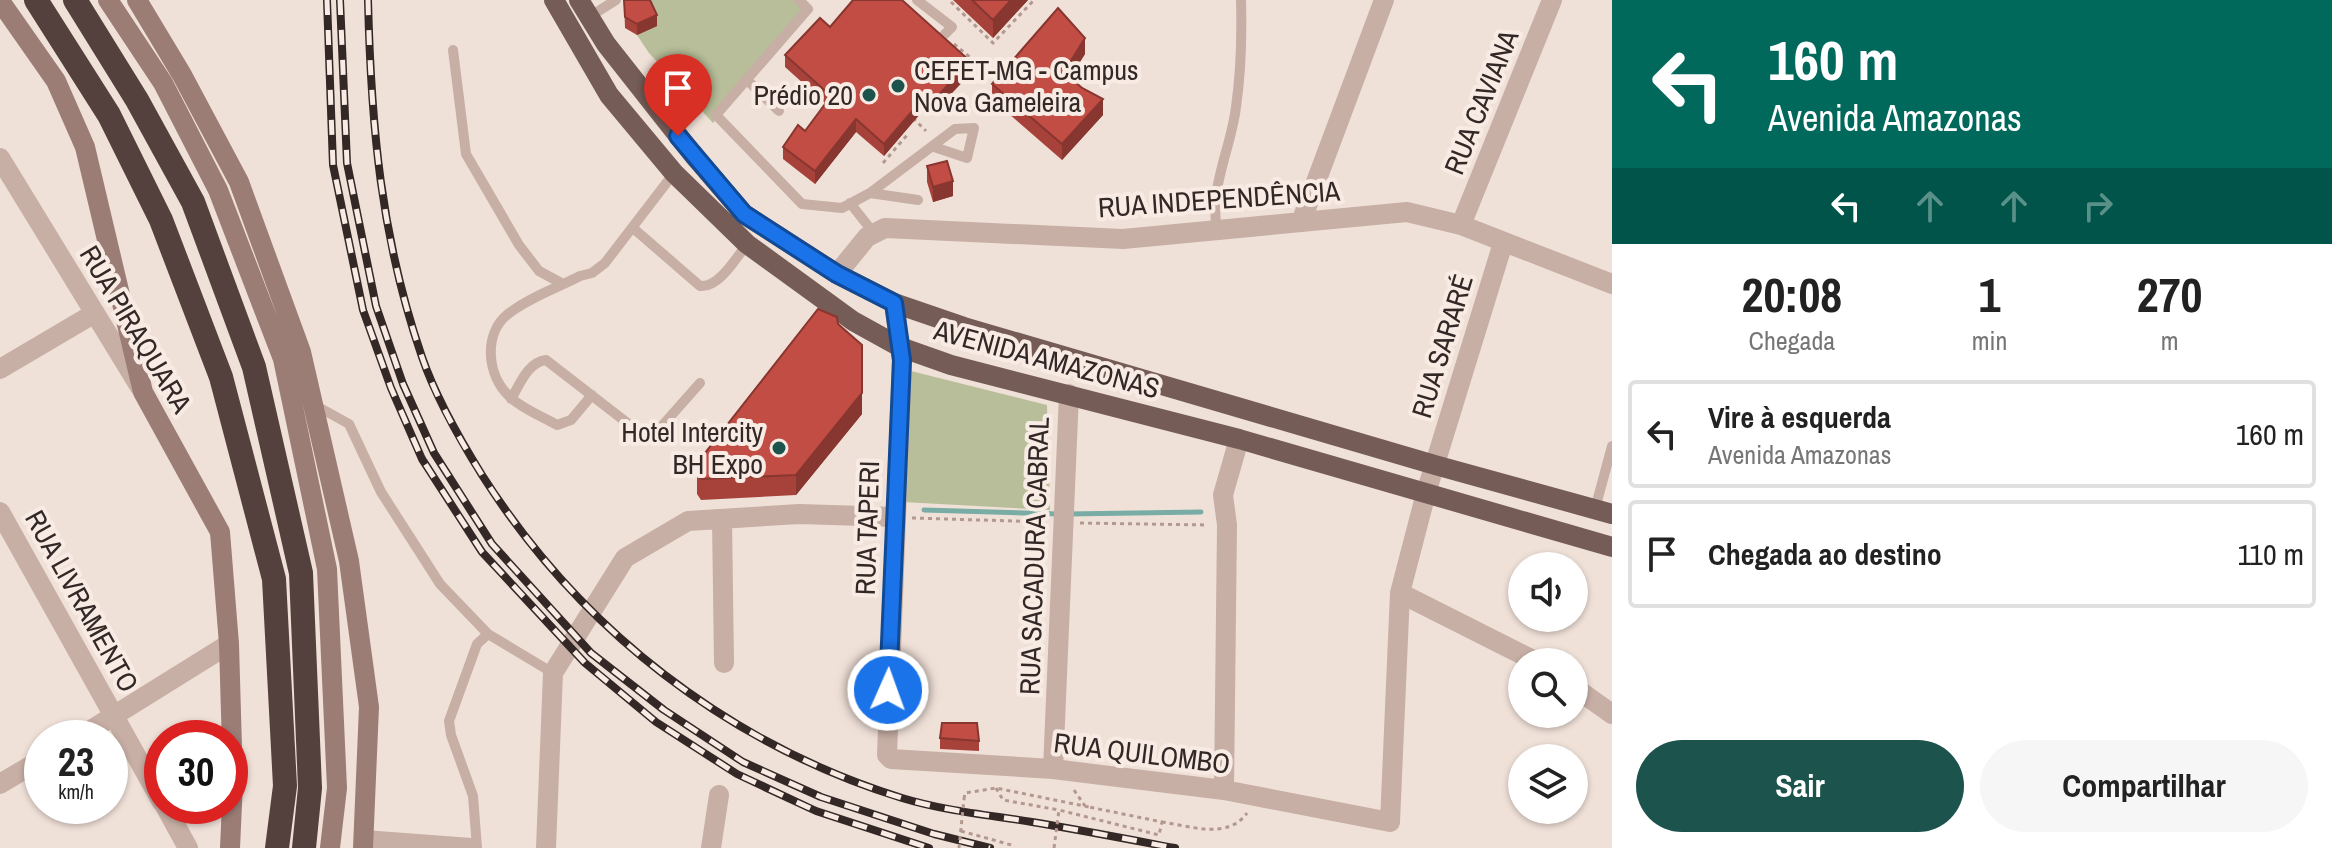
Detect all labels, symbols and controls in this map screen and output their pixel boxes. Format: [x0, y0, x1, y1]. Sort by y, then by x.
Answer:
text: 160 m [1768, 22, 1898, 97]
street label: RUA CAVIANA [1435, 23, 1527, 180]
icon: left [1636, 32, 1740, 136]
place label: CEFET-MG - Campus Nova Gameleira [914, 51, 1139, 121]
pin [644, 54, 712, 136]
icon: arrive [656, 66, 700, 110]
place label: Prédio 20 [753, 76, 853, 114]
marker: CEFET-MG - Campus Nova Gameleira [889, 77, 907, 95]
marker: Prédio 20 [860, 86, 878, 104]
text: Avenida Amazonas [1768, 94, 2022, 142]
street label: RUA INDEPENDÊNCIA [1097, 172, 1342, 226]
icon: left [1824, 184, 1868, 228]
icon: ahead [1908, 184, 1952, 228]
icon: ahead [1992, 184, 2036, 228]
icon: right [2076, 184, 2120, 228]
street label: RUA PIRAQUARA [71, 238, 201, 420]
text: 20:08 [1742, 262, 1842, 327]
text: 1 [1979, 262, 2000, 327]
text: 270 [2137, 262, 2202, 327]
street label: RUA SARARÉ [1402, 270, 1482, 422]
street label: AVENIDA AMAZONAS [929, 310, 1164, 407]
text: Chegada [1749, 323, 1835, 358]
text: min [1972, 323, 2007, 358]
text: m [2161, 323, 2179, 358]
text: Vire à esquerda [1708, 397, 1891, 437]
icon: left [1640, 412, 1684, 456]
place label: Hotel Intercity BH Expo [621, 413, 764, 483]
text: 160 m [2236, 414, 2304, 454]
street label: RUA SACADURA CABRAL [1010, 416, 1058, 696]
text: Avenida Amazonas [1708, 437, 1891, 472]
marker: Hotel Intercity BH Expo [770, 439, 788, 457]
street label: RUA TAPERI [846, 460, 888, 596]
street label: RUA LIVRAMENTO [16, 503, 148, 699]
icon: arrive [1640, 532, 1684, 576]
text: Chegada ao destino [1708, 534, 1942, 574]
text: 110 m [2237, 534, 2304, 574]
map controls [1508, 552, 1588, 824]
button: sound [1508, 552, 1588, 632]
position arrow [846, 648, 930, 732]
button: search [1508, 648, 1588, 728]
speed limit sign: 30 [144, 720, 248, 824]
street label: RUA QUILOMBO [1052, 723, 1232, 783]
text: 23 [58, 735, 94, 788]
button: Sair [1636, 740, 1964, 832]
button: Compartilhar [1980, 740, 2308, 832]
button: layers [1508, 744, 1588, 824]
text: km/h [58, 778, 94, 805]

